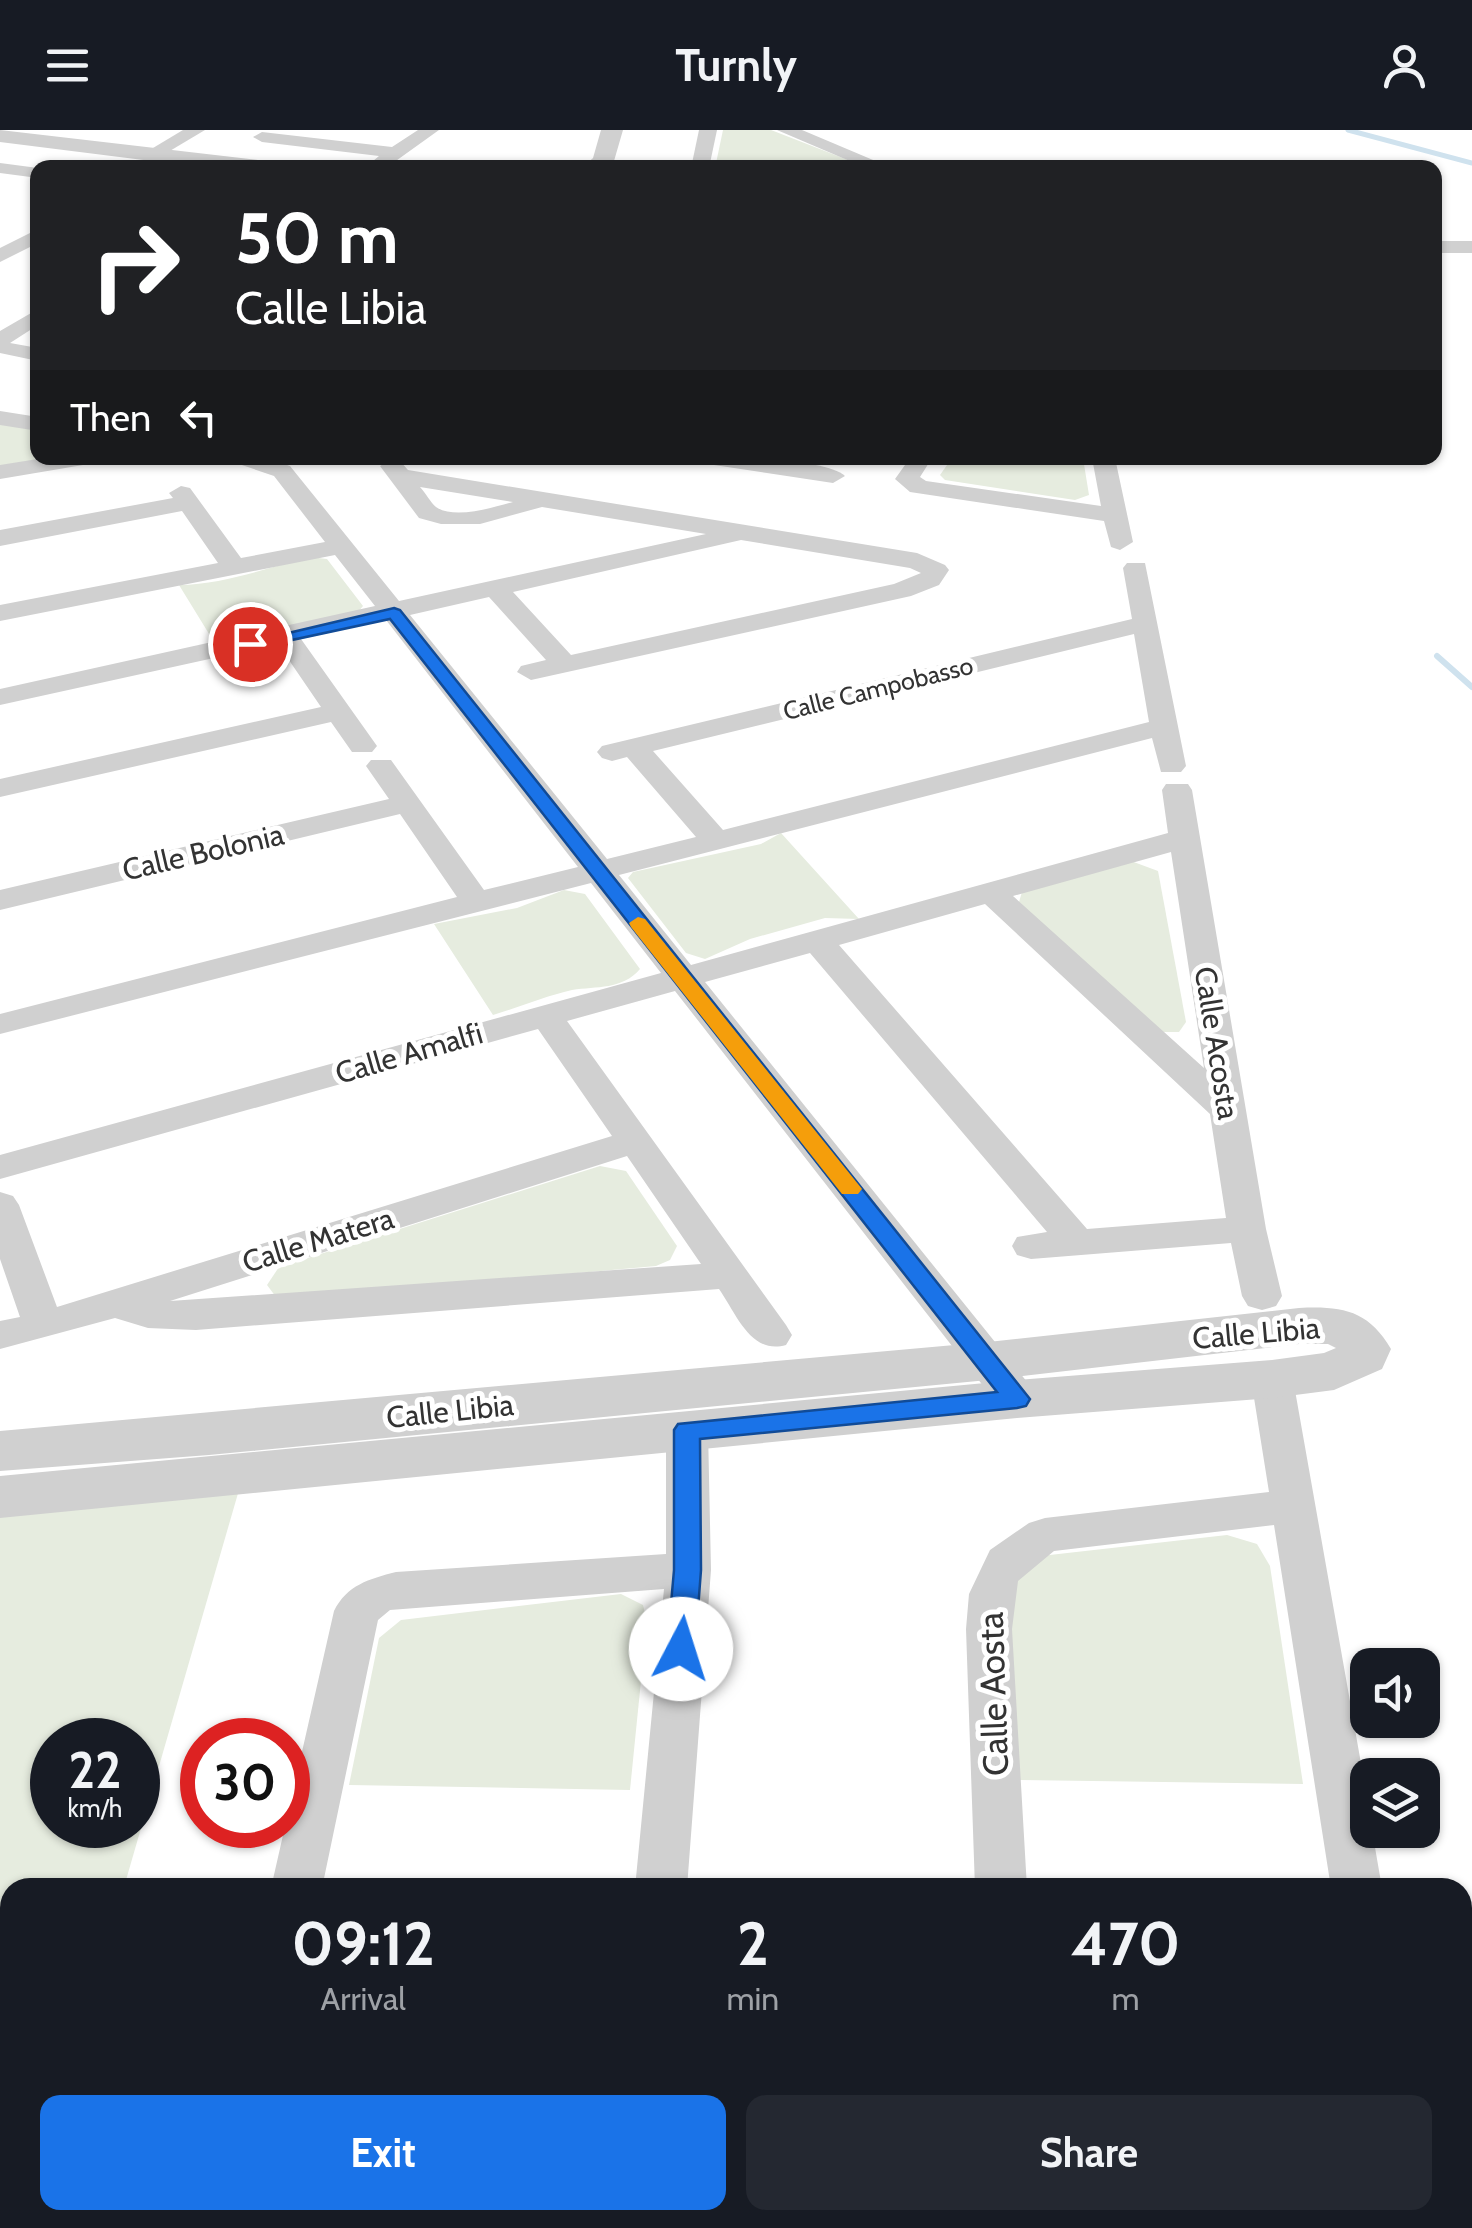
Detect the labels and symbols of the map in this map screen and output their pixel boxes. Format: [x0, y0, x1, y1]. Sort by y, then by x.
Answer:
pin [208, 602, 293, 687]
street label: Calle Campobasso [780, 650, 976, 726]
street label: Calle Bolonia [119, 815, 288, 889]
street label: Calle Acosta [1187, 964, 1247, 1123]
street label: Calle Amalfi [331, 1014, 487, 1092]
street label: Calle Matera [238, 1199, 399, 1281]
street label: Calle Libia [1191, 1309, 1322, 1357]
street label: Calle Libia [385, 1386, 516, 1436]
position arrow [629, 1597, 733, 1701]
street label: Calle Aosta [969, 1611, 1017, 1777]
speed limit sign: 30 [180, 1718, 310, 1848]

